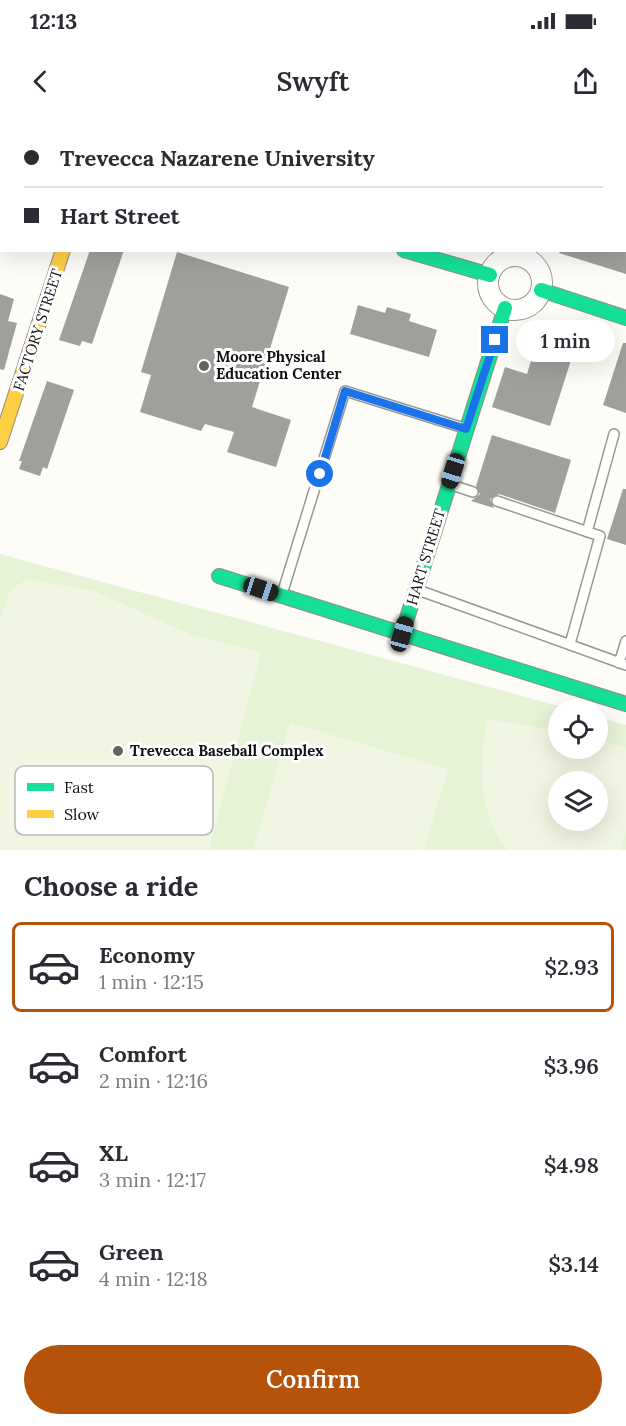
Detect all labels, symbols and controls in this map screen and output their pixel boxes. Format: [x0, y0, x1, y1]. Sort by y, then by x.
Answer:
text: 12:13 [30, 7, 77, 35]
text: Swyft [277, 64, 349, 98]
icon: back [24, 65, 57, 98]
icon: share [569, 65, 602, 98]
text: Trevecca Nazarene University [60, 144, 375, 172]
text: Hart Street [60, 202, 180, 230]
street label: FACTORY STREET [9, 266, 66, 393]
callout: 1 min [516, 319, 615, 361]
route end [481, 326, 508, 353]
text: 1 min [540, 328, 591, 353]
place label: Moore Physical Education Center [216, 347, 342, 383]
marker: Moore Physical Education Center [197, 359, 211, 373]
car [439, 451, 467, 491]
route start [306, 460, 333, 487]
street label: HART STREET [402, 506, 449, 607]
car [241, 575, 281, 603]
car [388, 614, 416, 654]
map controls [548, 699, 608, 831]
button: locate [548, 699, 608, 759]
place label: Trevecca Baseball Complex [130, 741, 324, 760]
marker: Trevecca Baseball Complex [111, 744, 125, 758]
legend [15, 766, 213, 835]
button: layers [548, 771, 608, 831]
text: Fast [64, 777, 95, 797]
text: Slow [64, 804, 100, 824]
text: Choose a ride [24, 869, 198, 903]
icon: car [27, 940, 81, 994]
text: Economy [99, 941, 195, 969]
text: $2.93 [545, 953, 599, 981]
text: 1 min · 12:15 [99, 969, 204, 994]
icon: car [27, 1039, 81, 1093]
text: Comfort [99, 1040, 187, 1068]
text: $3.96 [544, 1052, 599, 1080]
text: 2 min · 12:16 [99, 1068, 208, 1093]
icon: car [27, 1138, 81, 1192]
text: XL [99, 1139, 128, 1167]
text: $4.98 [544, 1151, 599, 1179]
text: 3 min · 12:17 [99, 1167, 206, 1192]
icon: car [27, 1237, 81, 1291]
text: Green [99, 1238, 164, 1266]
text: $3.14 [548, 1250, 599, 1278]
text: 4 min · 12:18 [99, 1266, 208, 1291]
button: Confirm [24, 1345, 602, 1414]

